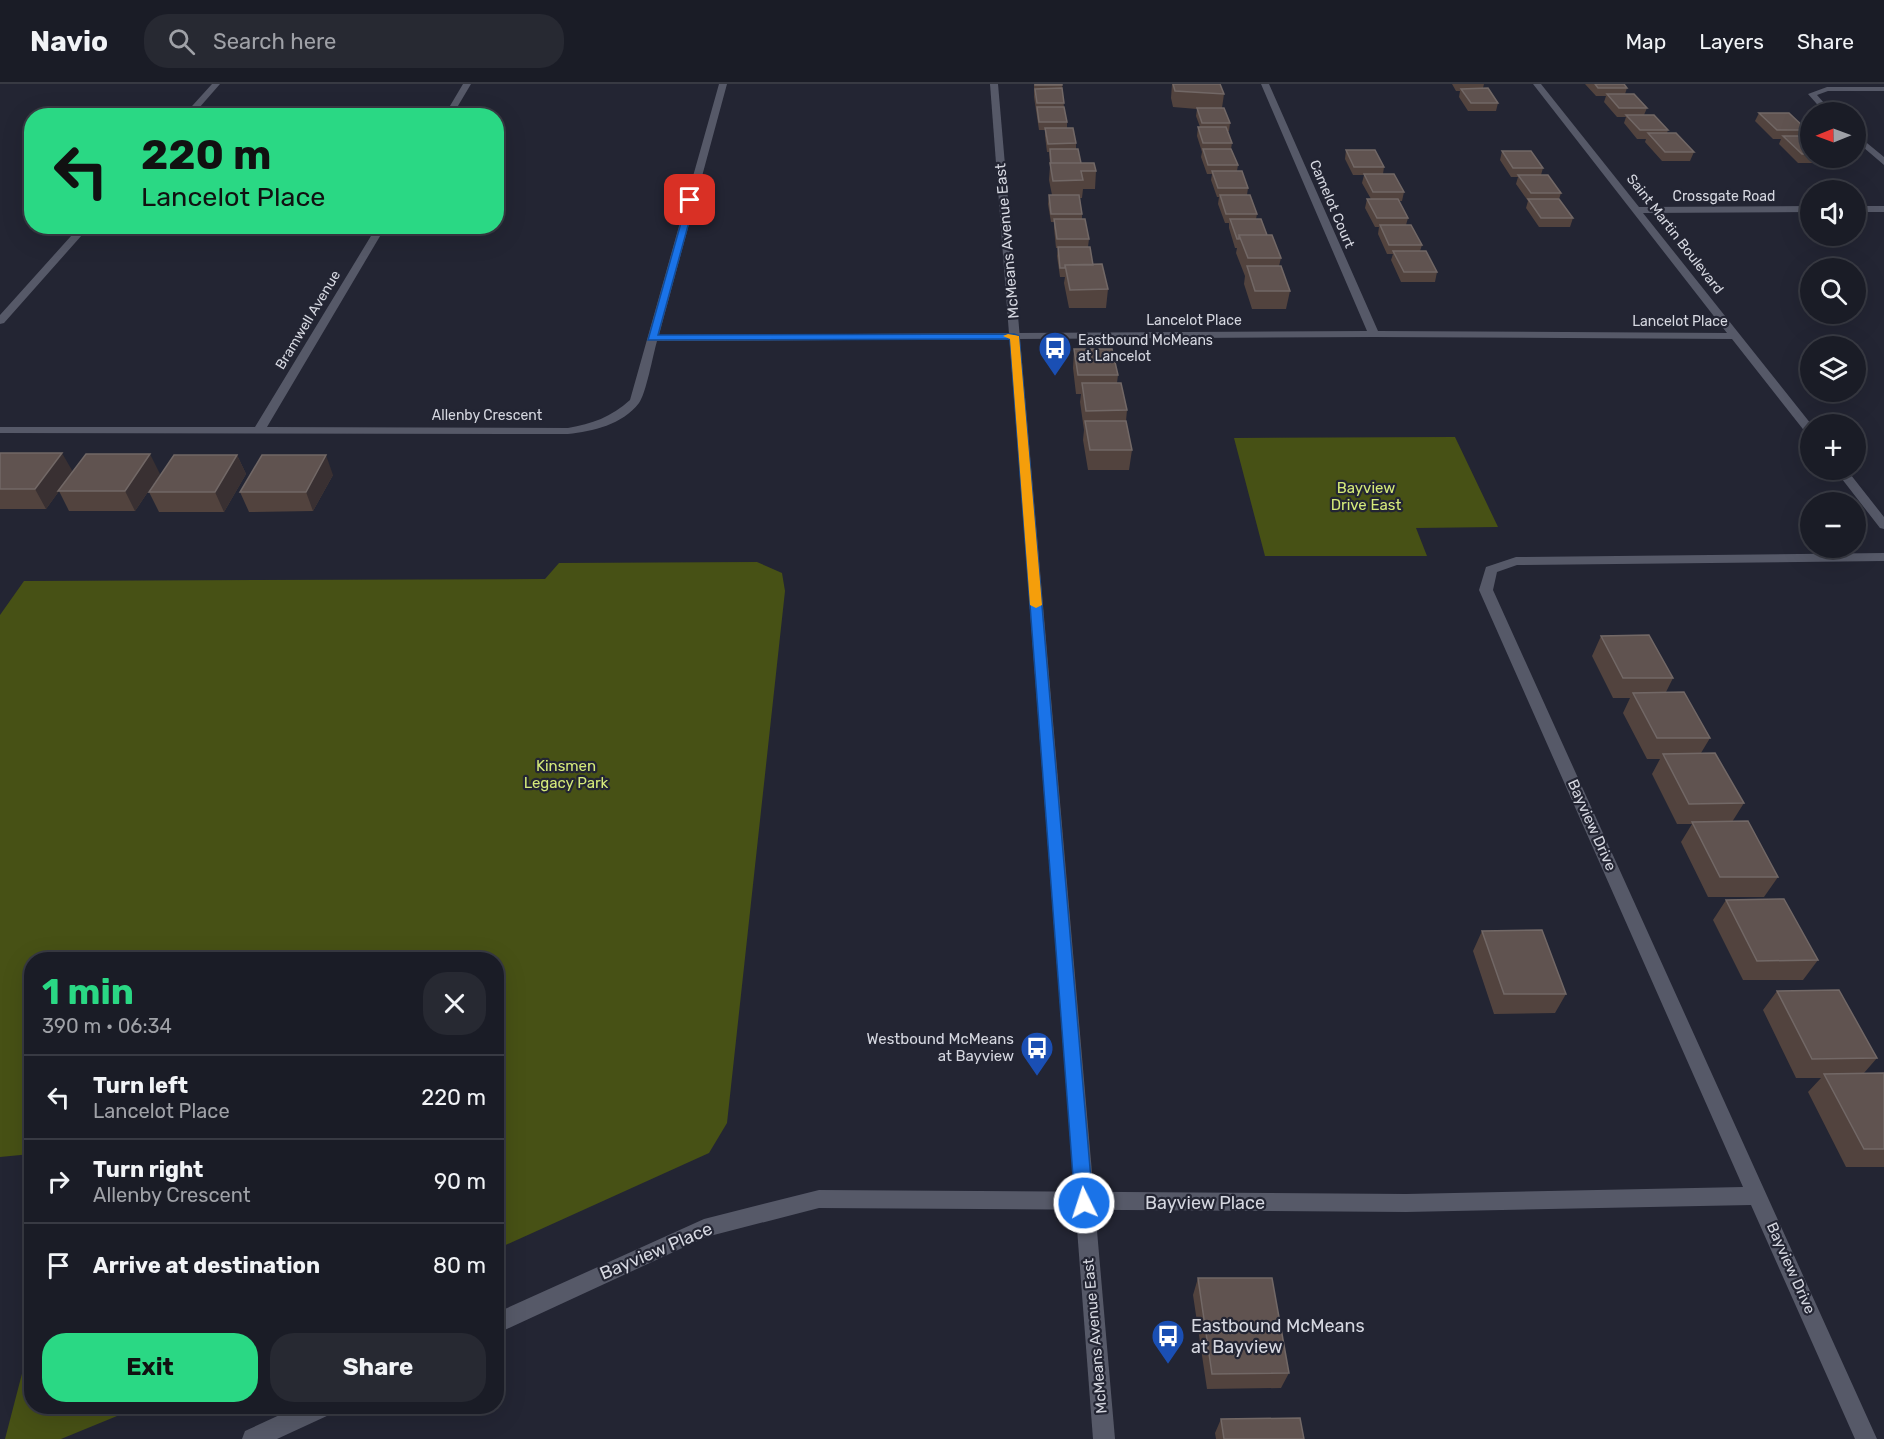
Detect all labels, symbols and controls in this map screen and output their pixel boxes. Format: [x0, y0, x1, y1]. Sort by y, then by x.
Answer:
search box [144, 14, 564, 68]
text: Navio [30, 25, 108, 58]
icon: search [165, 25, 198, 58]
text: Search here [213, 28, 336, 55]
text: Map [1625, 29, 1666, 54]
text: Layers [1699, 29, 1764, 54]
text: Share [1797, 29, 1854, 54]
north arrow [1800, 102, 1866, 168]
map controls [1800, 102, 1866, 558]
text: 220 m [141, 130, 272, 180]
icon: left [42, 132, 120, 210]
street label: Camelot Court [1306, 157, 1358, 251]
street label: McMeans Avenue East [991, 162, 1023, 319]
street label: Saint Martin Boulevard [1623, 171, 1727, 297]
pin [664, 174, 715, 225]
button: sound [1800, 180, 1866, 246]
text: Lancelot Place [141, 181, 325, 213]
icon: arrive [673, 183, 706, 216]
street label: Crossgate Road [1673, 188, 1775, 205]
button: search [1800, 258, 1866, 324]
street label: Bramwell Avenue [272, 267, 344, 373]
street label: Lancelot Place [1146, 312, 1242, 329]
street label: Lancelot Place [1632, 313, 1728, 330]
bus stop icon: Eastbound McMeans at Lancelot [1037, 330, 1073, 377]
place label: Eastbound McMeans at Lancelot [1078, 332, 1213, 365]
button: layers [1800, 336, 1866, 402]
street label: Allenby Crescent [432, 407, 543, 424]
button: + [1800, 414, 1866, 480]
park label: Bayview Drive East [1331, 479, 1401, 514]
button: − [1800, 492, 1866, 558]
park label: Kinsmen Legacy Park [524, 757, 609, 792]
street label: Bayview Drive [1564, 777, 1620, 873]
text: 1 min [42, 970, 134, 1013]
button: close [423, 972, 486, 1035]
text: 390 m · 06:34 [42, 1014, 172, 1038]
place label: Westbound McMeans at Bayview [867, 1030, 1014, 1065]
bus stop icon: Westbound McMeans at Bayview [1019, 1030, 1055, 1077]
text: Turn left [93, 1072, 188, 1099]
icon: left [42, 1081, 75, 1114]
text: 220 m [421, 1084, 486, 1111]
text: Lancelot Place [93, 1099, 230, 1123]
text: Turn right [93, 1156, 203, 1183]
icon: right [42, 1165, 75, 1198]
text: 90 m [434, 1168, 486, 1195]
position arrow [1052, 1171, 1116, 1235]
text: Allenby Crescent [93, 1183, 251, 1207]
street label: Bayview Place [1145, 1192, 1265, 1214]
street label: Bayview Place [596, 1217, 716, 1285]
street label: Bayview Drive [1763, 1220, 1819, 1316]
icon: arrive [42, 1249, 75, 1282]
text: Arrive at destination [93, 1252, 320, 1279]
text: 80 m [433, 1252, 486, 1279]
street label: McMeans Avenue East [1079, 1257, 1111, 1414]
place label: Eastbound McMeans at Bayview [1191, 1315, 1365, 1358]
bus stop icon: Eastbound McMeans at Bayview [1150, 1318, 1186, 1365]
button: Exit [42, 1333, 258, 1402]
button: Share [270, 1333, 486, 1402]

